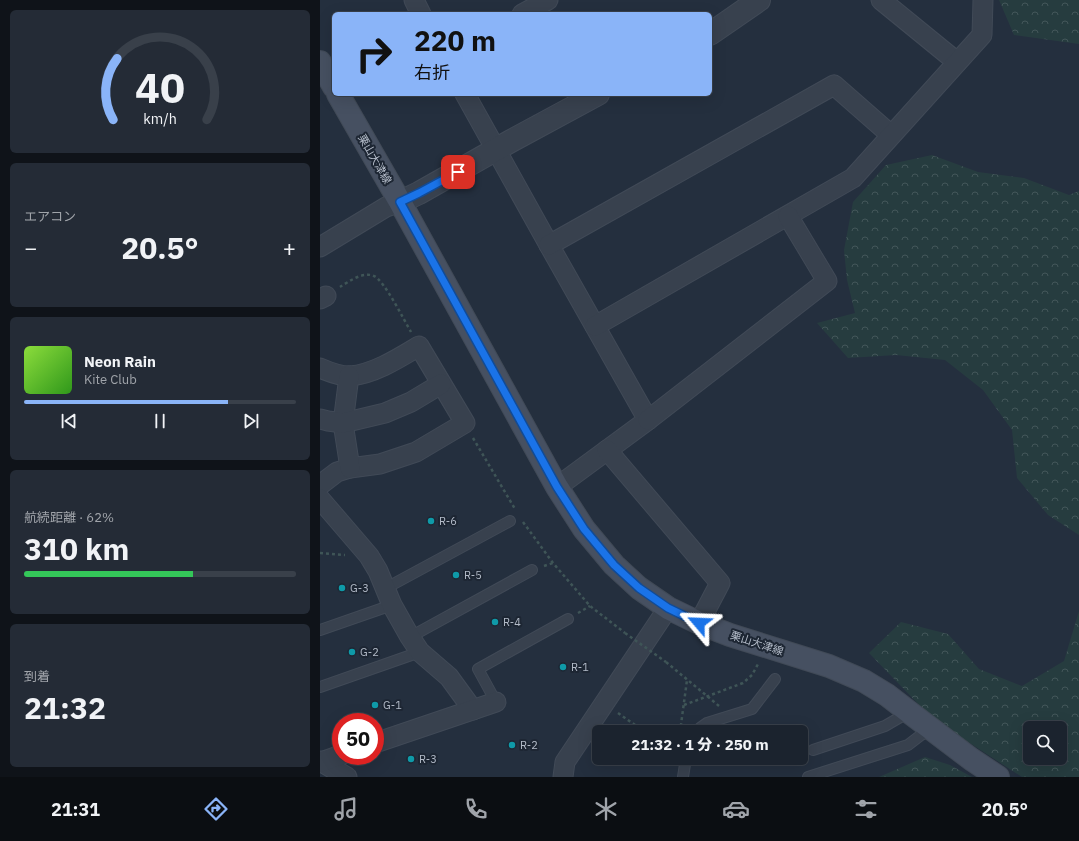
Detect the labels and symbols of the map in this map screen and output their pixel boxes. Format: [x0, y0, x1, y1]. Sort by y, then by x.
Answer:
street label: 栗山大津線 [355, 132, 395, 186]
pin [441, 155, 475, 189]
place label: R-6 [439, 514, 457, 528]
marker: R-6 [426, 516, 436, 526]
place label: R-5 [464, 568, 482, 582]
marker: R-5 [451, 570, 461, 580]
place label: G-3 [350, 581, 369, 595]
marker: G-3 [337, 583, 347, 593]
position arrow [678, 602, 720, 644]
place label: R-4 [503, 615, 521, 629]
marker: R-4 [490, 617, 500, 627]
street label: 栗山大津線 [729, 628, 785, 658]
place label: G-2 [360, 645, 379, 659]
marker: G-2 [347, 647, 357, 657]
place label: R-1 [571, 660, 589, 674]
marker: R-1 [558, 662, 568, 672]
place label: G-1 [383, 698, 402, 712]
marker: G-1 [370, 700, 380, 710]
speed limit sign: 50 [332, 713, 384, 765]
place label: R-2 [520, 738, 538, 752]
marker: R-2 [507, 740, 517, 750]
place label: R-3 [419, 752, 437, 766]
marker: R-3 [406, 754, 416, 764]

